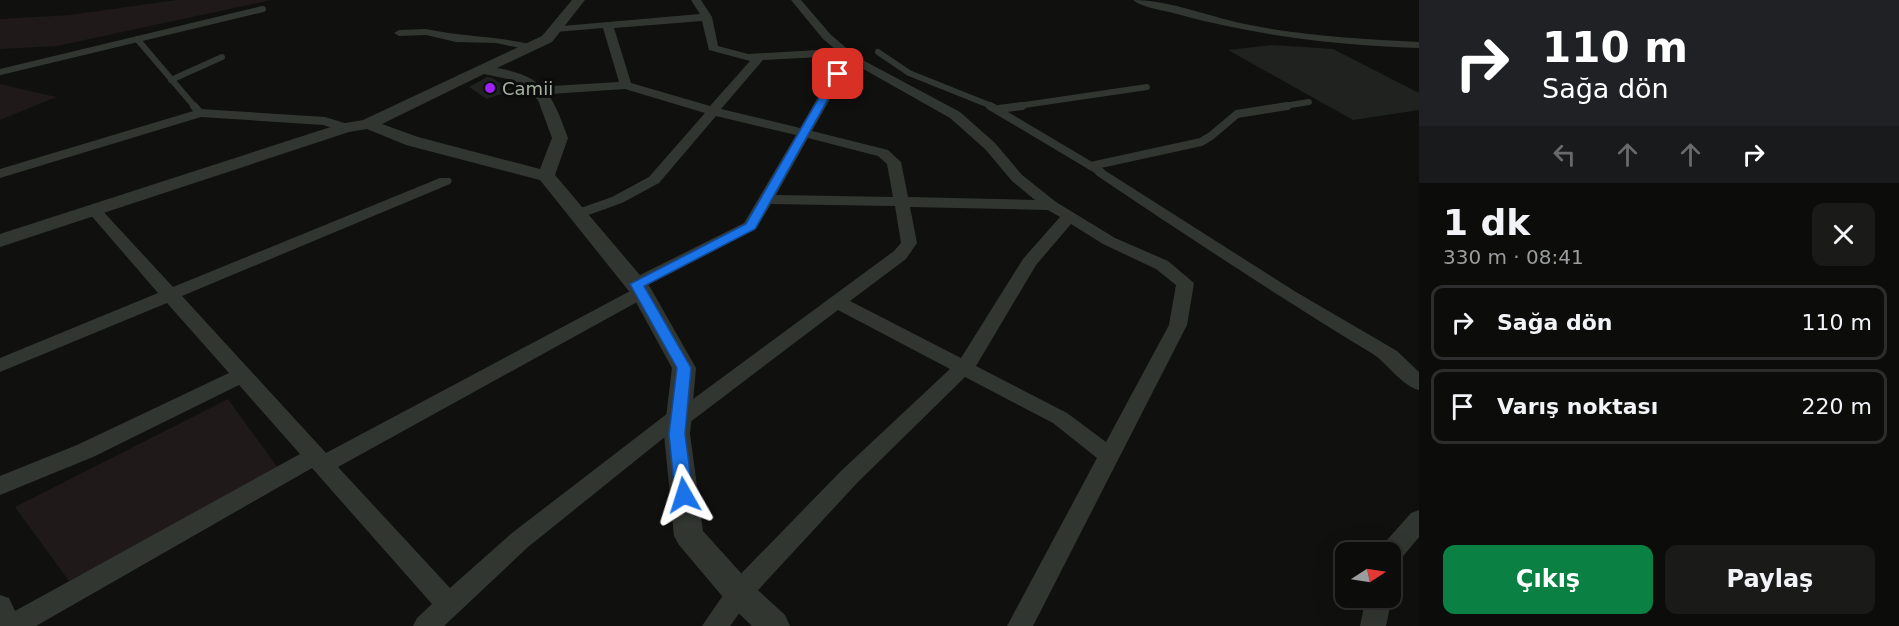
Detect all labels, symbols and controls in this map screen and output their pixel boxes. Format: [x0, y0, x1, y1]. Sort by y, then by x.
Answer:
text: 110 m [1542, 23, 1688, 72]
icon: right [1443, 24, 1521, 102]
pin [812, 48, 863, 99]
icon: arrive [821, 57, 854, 90]
text: Sağa dön [1542, 73, 1669, 104]
place label: Camii [502, 78, 553, 99]
marker: Camii [483, 81, 497, 95]
icon: left [1548, 138, 1581, 171]
icon: ahead [1611, 138, 1644, 171]
icon: ahead [1674, 138, 1707, 171]
icon: right [1737, 138, 1770, 171]
text: 1 dk [1443, 202, 1530, 243]
button: close [1812, 203, 1875, 266]
text: 330 m · 08:41 [1443, 245, 1584, 269]
icon: right [1446, 306, 1479, 339]
text: Sağa dön [1497, 310, 1612, 335]
text: 110 m [1802, 310, 1872, 335]
icon: arrive [1446, 390, 1479, 423]
text: Varış noktası [1497, 394, 1658, 419]
text: 220 m [1802, 394, 1872, 419]
position arrow [652, 463, 716, 527]
north arrow [1335, 542, 1401, 608]
map controls [1335, 542, 1401, 608]
button: Çıkış [1443, 545, 1653, 614]
button: Paylaş [1665, 545, 1875, 614]

